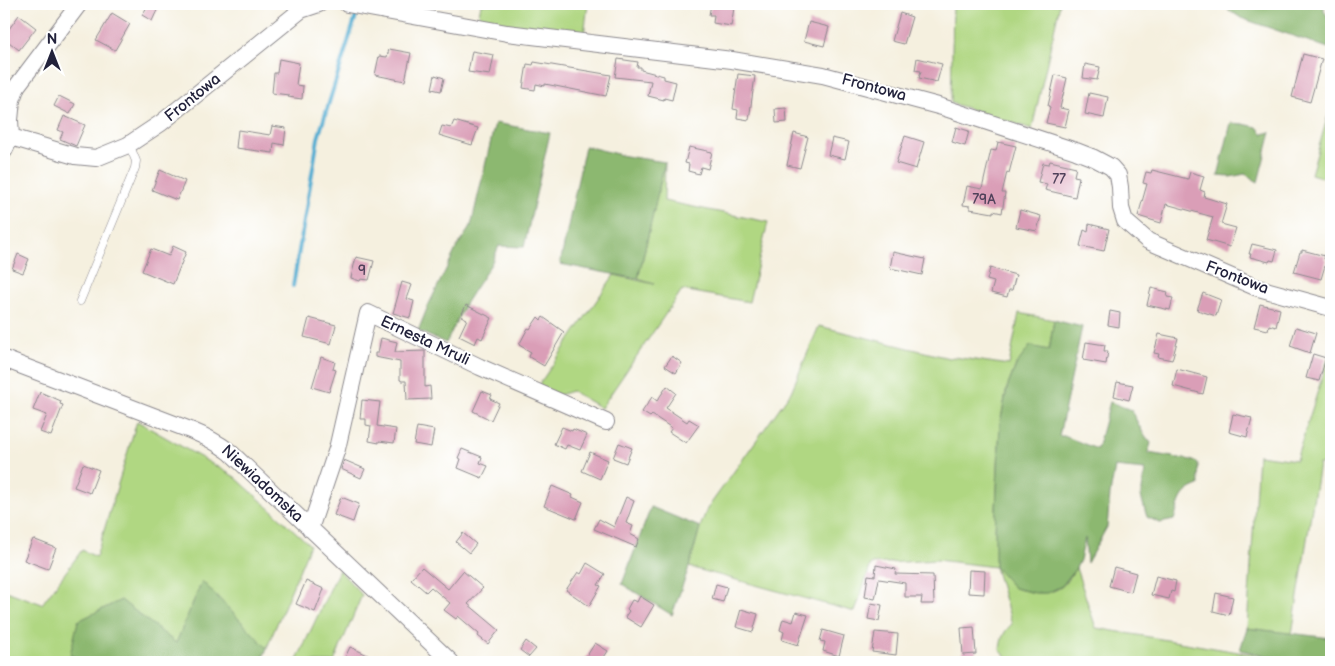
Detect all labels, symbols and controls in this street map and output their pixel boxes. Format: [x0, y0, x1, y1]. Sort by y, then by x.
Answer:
north arrow [28, 28, 78, 78]
text: N [47, 31, 57, 48]
street label: Frontowa [161, 70, 225, 126]
street label: Frontowa [840, 70, 908, 106]
house number: 77 [1052, 171, 1066, 188]
house number: 79A [972, 191, 996, 208]
street label: Frontowa [1203, 257, 1271, 299]
house number: 9 [358, 262, 366, 279]
street label: Ernesta Mruli [377, 312, 473, 370]
street label: Niewiadomska [217, 441, 307, 527]

